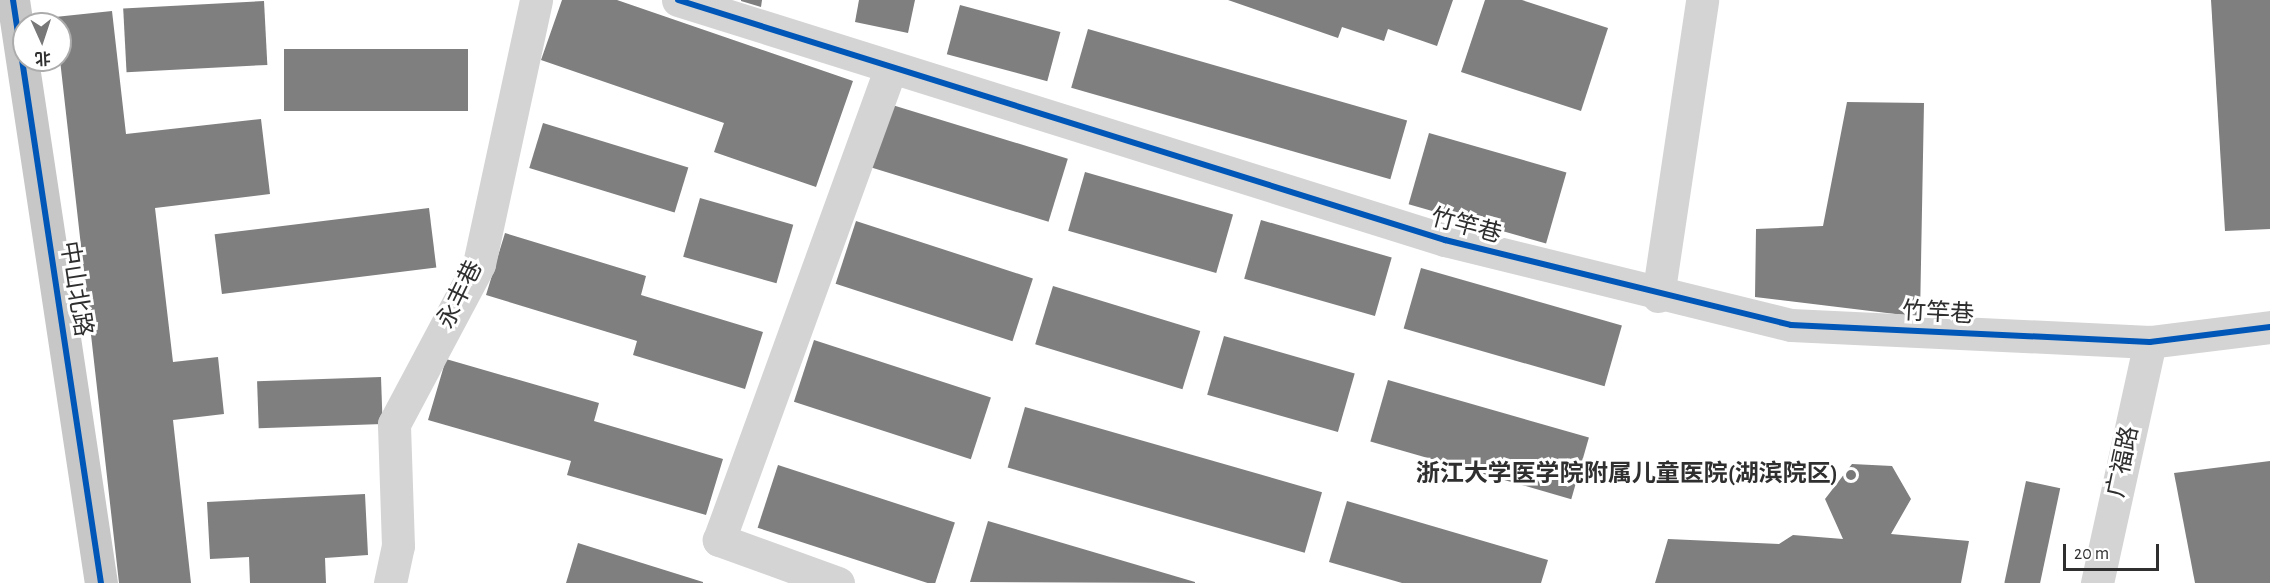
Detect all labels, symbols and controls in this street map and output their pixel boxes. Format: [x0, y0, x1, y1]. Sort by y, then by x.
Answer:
north arrow [12, 12, 72, 72]
text: 北 [34, 50, 51, 66]
street label: 竹竿巷 [1427, 204, 1505, 250]
street label: 中山北路 [53, 239, 97, 339]
street label: 永丰巷 [432, 256, 490, 334]
street label: 竹竿巷 [1901, 298, 1975, 330]
street label: 广福路 [2102, 424, 2146, 500]
place label: 浙江大学医学院附属儿童医院(湖滨院区) [1416, 461, 1838, 489]
marker: 浙江大学医学院附属儿童医院(湖滨院区) [1842, 466, 1860, 484]
scale bar [2066, 532, 2162, 570]
text: 20 m [2074, 545, 2109, 563]

